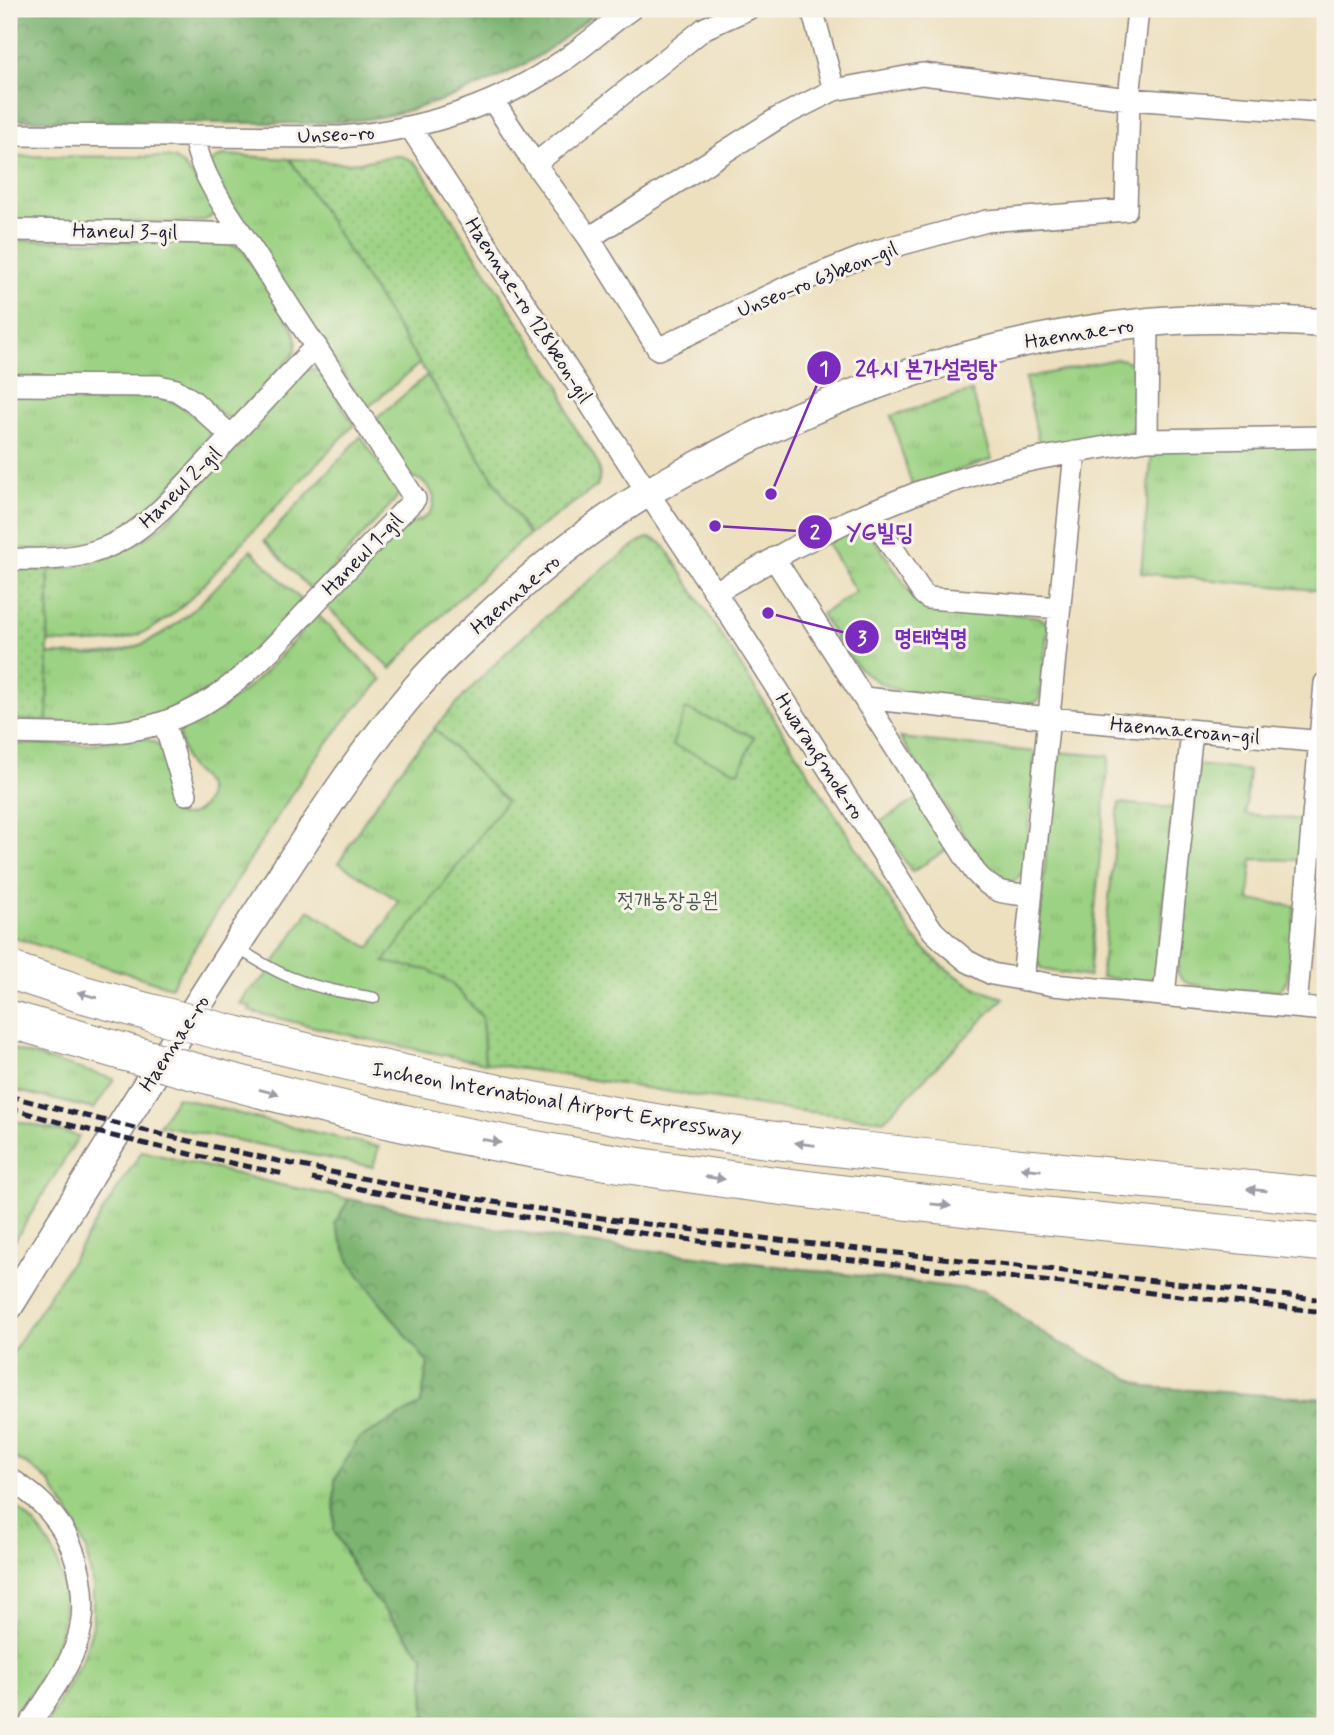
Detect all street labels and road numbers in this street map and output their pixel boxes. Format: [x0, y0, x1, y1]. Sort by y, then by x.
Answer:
street label: Unseo-ro [297, 119, 375, 151]
street label: Haennae-ro 128beon-gil [458, 212, 599, 409]
street label: Haneul 3-gil [72, 217, 178, 247]
street label: Unseo-ro 63beon-gil [733, 235, 902, 325]
street label: Haennae-ro [1023, 312, 1136, 356]
street label: Haneul 2-gil [133, 440, 228, 535]
street label: Haneul 1-gil [316, 507, 409, 602]
street label: Haennae-ro [465, 548, 566, 641]
street label: Hwarangmok-ro [766, 688, 871, 826]
street label: Haennaeroan-gil [1109, 710, 1261, 752]
street label: Haennae-ro [133, 990, 217, 1097]
street label: Incheon International Airport Expressway [370, 1056, 744, 1148]

